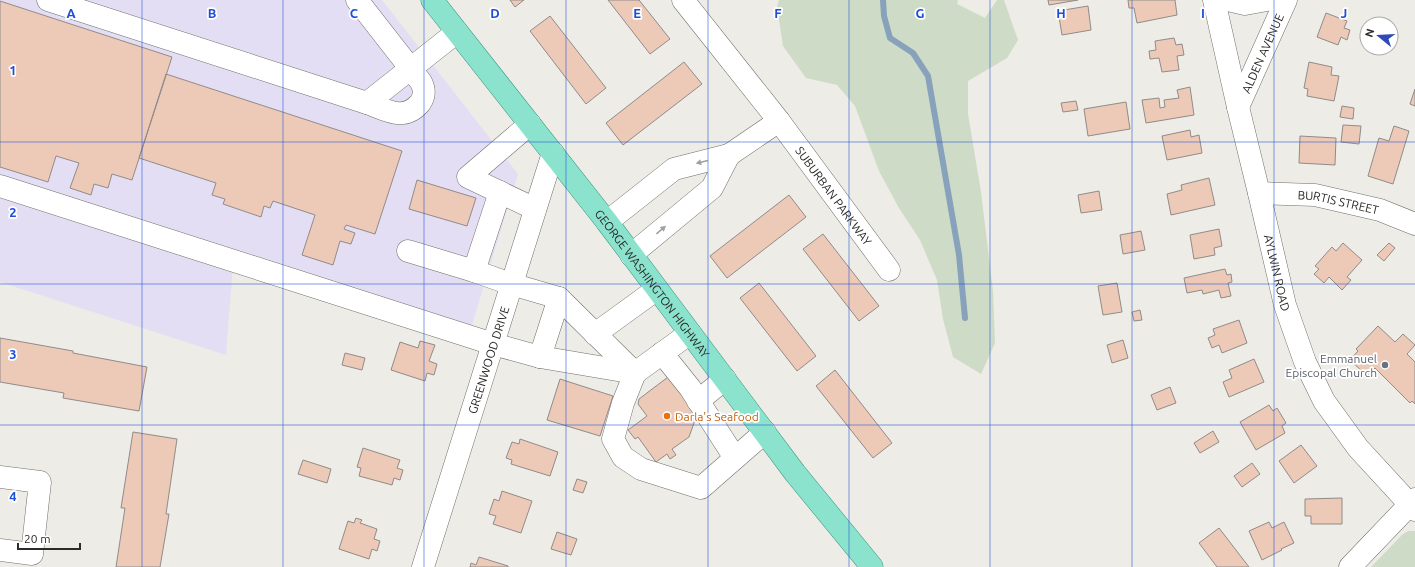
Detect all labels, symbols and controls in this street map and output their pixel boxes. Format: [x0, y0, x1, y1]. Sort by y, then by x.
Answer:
text: A [66, 6, 76, 20]
text: B [208, 6, 217, 20]
text: C [350, 6, 359, 20]
text: D [490, 6, 500, 20]
text: E [633, 6, 641, 20]
text: F [774, 6, 782, 20]
text: G [916, 6, 925, 20]
text: H [1056, 6, 1066, 20]
text: I [1201, 6, 1205, 20]
text: J [1341, 6, 1347, 20]
street label: ALDEN AVENUE [1239, 11, 1286, 95]
north arrow [1359, 16, 1399, 56]
text: N [1363, 27, 1376, 39]
text: 1 [9, 63, 17, 77]
street label: SUBURBAN PARKWAY [793, 144, 875, 247]
one-way arrow [696, 159, 709, 165]
street label: BURTIS STREET [1297, 188, 1380, 216]
text: 2 [9, 205, 17, 219]
street label: GEORGE WASHINGTON HIGHWAY [593, 207, 712, 360]
one-way arrow [656, 226, 667, 235]
street label: AYLWIN ROAD [1262, 233, 1293, 313]
street label: GREENWOOD DRIVE [465, 304, 511, 415]
text: 3 [9, 347, 17, 361]
place label: Emmanuel Episcopal Church [1285, 352, 1377, 379]
marker: Emmanuel Episcopal Church [1380, 360, 1390, 370]
place label: Darla's Seafood [675, 410, 759, 423]
marker: Darla's Seafood [662, 411, 672, 421]
text: 4 [9, 489, 17, 503]
scale bar [18, 525, 80, 551]
text: 20 m [24, 532, 51, 545]

